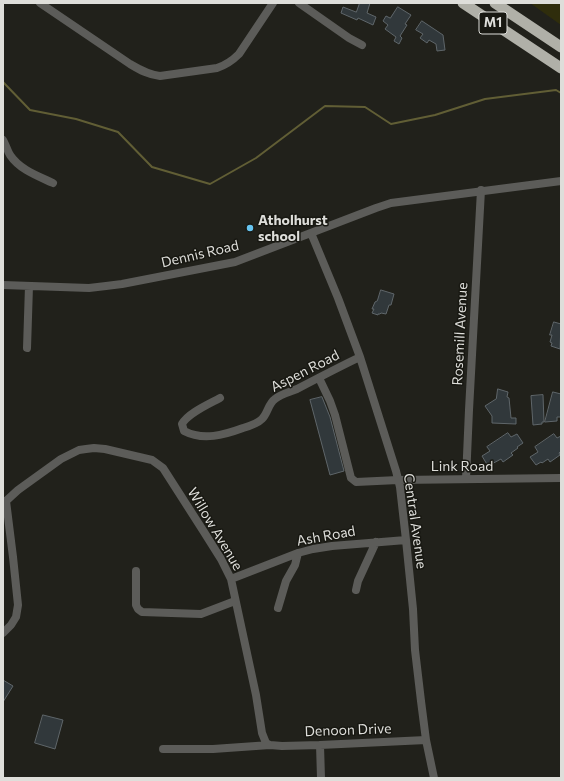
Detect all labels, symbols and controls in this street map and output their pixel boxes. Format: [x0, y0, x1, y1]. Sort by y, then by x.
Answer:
road number: M1 [479, 12, 507, 34]
place label: Atholhurst school [258, 212, 328, 244]
marker: Atholhurst school [245, 223, 255, 233]
street label: Dennis Road [160, 237, 240, 271]
street label: Rosemill Avenue [449, 282, 471, 386]
street label: Aspen Road [268, 346, 342, 396]
street label: Link Road [431, 458, 493, 474]
street label: Central Avenue [400, 472, 430, 570]
street label: Willow Avenue [184, 485, 246, 573]
street label: Ash Road [295, 523, 357, 549]
street label: Denoon Drive [304, 720, 392, 740]

